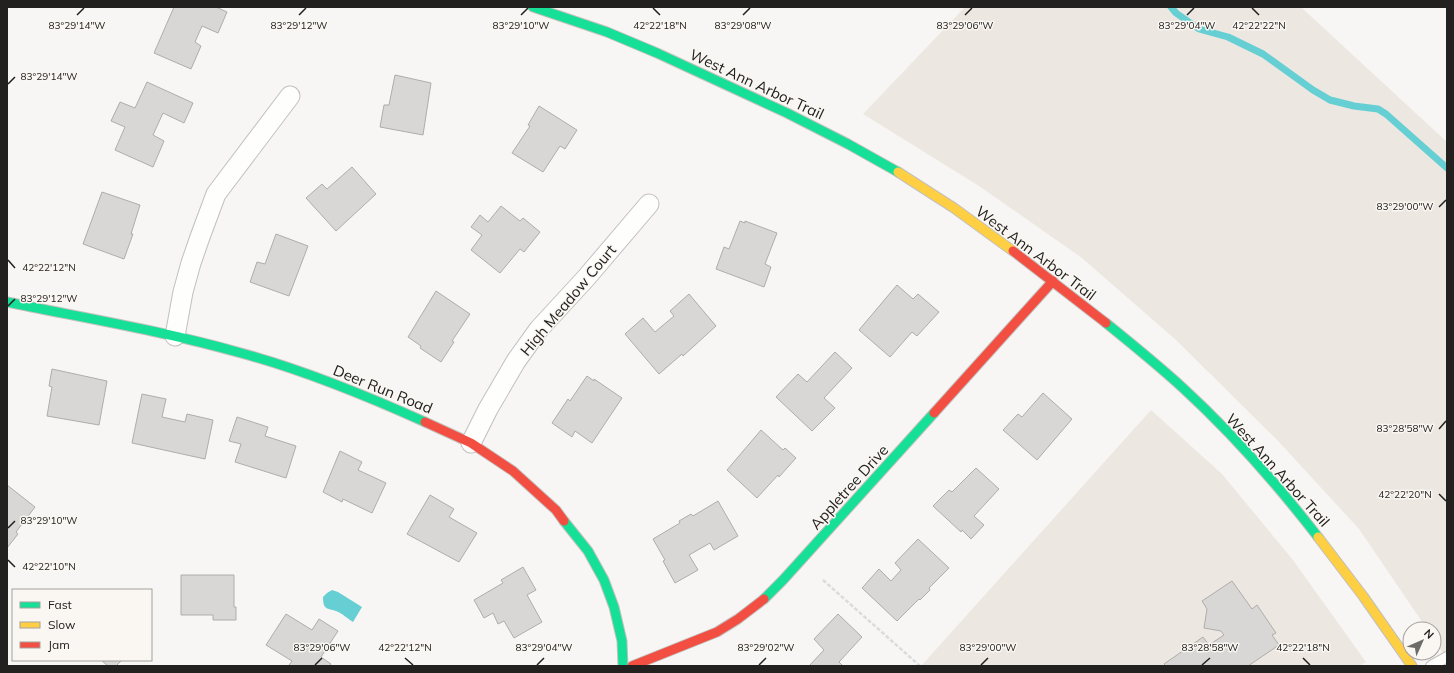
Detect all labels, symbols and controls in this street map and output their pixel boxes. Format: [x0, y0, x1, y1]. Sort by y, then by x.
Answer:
text: 83°29'14"W [49, 19, 105, 32]
text: 83°29'12"W [271, 19, 327, 32]
text: 83°29'10"W [493, 19, 549, 32]
text: 42°22'18"N [633, 19, 687, 32]
text: 83°29'08"W [715, 19, 771, 32]
text: 83°29'06"W [937, 19, 993, 32]
text: 83°29'04"W [1159, 19, 1215, 32]
text: 42°22'22"N [1232, 19, 1286, 32]
street label: West Ann Arbor Trail [687, 45, 827, 123]
text: 83°29'14"W [21, 70, 77, 83]
text: 83°29'00"W [1377, 200, 1433, 213]
street label: West Ann Arbor Trail [972, 202, 1100, 304]
street label: High Meadow Court [516, 241, 620, 359]
text: 42°22'12"N [22, 261, 76, 274]
text: 83°29'12"W [21, 292, 77, 305]
street label: Deer Run Road [331, 360, 435, 418]
street label: West Ann Arbor Trail [1222, 409, 1334, 531]
text: 83°28'58"W [1377, 422, 1433, 435]
street label: Appletree Drive [806, 441, 892, 533]
text: 42°22'20"N [1378, 488, 1432, 501]
text: 83°29'10"W [21, 514, 77, 527]
text: 42°22'10"N [22, 560, 76, 573]
legend [12, 589, 152, 661]
text: Fast [48, 597, 72, 612]
text: Slow [48, 617, 76, 632]
north arrow [1402, 621, 1442, 661]
text: N [1421, 626, 1437, 642]
text: Jam [48, 637, 70, 652]
text: 83°29'06"W [294, 641, 350, 654]
text: 42°22'12"N [378, 641, 432, 654]
text: 83°29'04"W [516, 641, 572, 654]
text: 83°29'02"W [738, 641, 794, 654]
text: 83°29'00"W [960, 641, 1016, 654]
text: 83°28'58"W [1182, 641, 1238, 654]
text: 42°22'18"N [1276, 641, 1330, 654]

